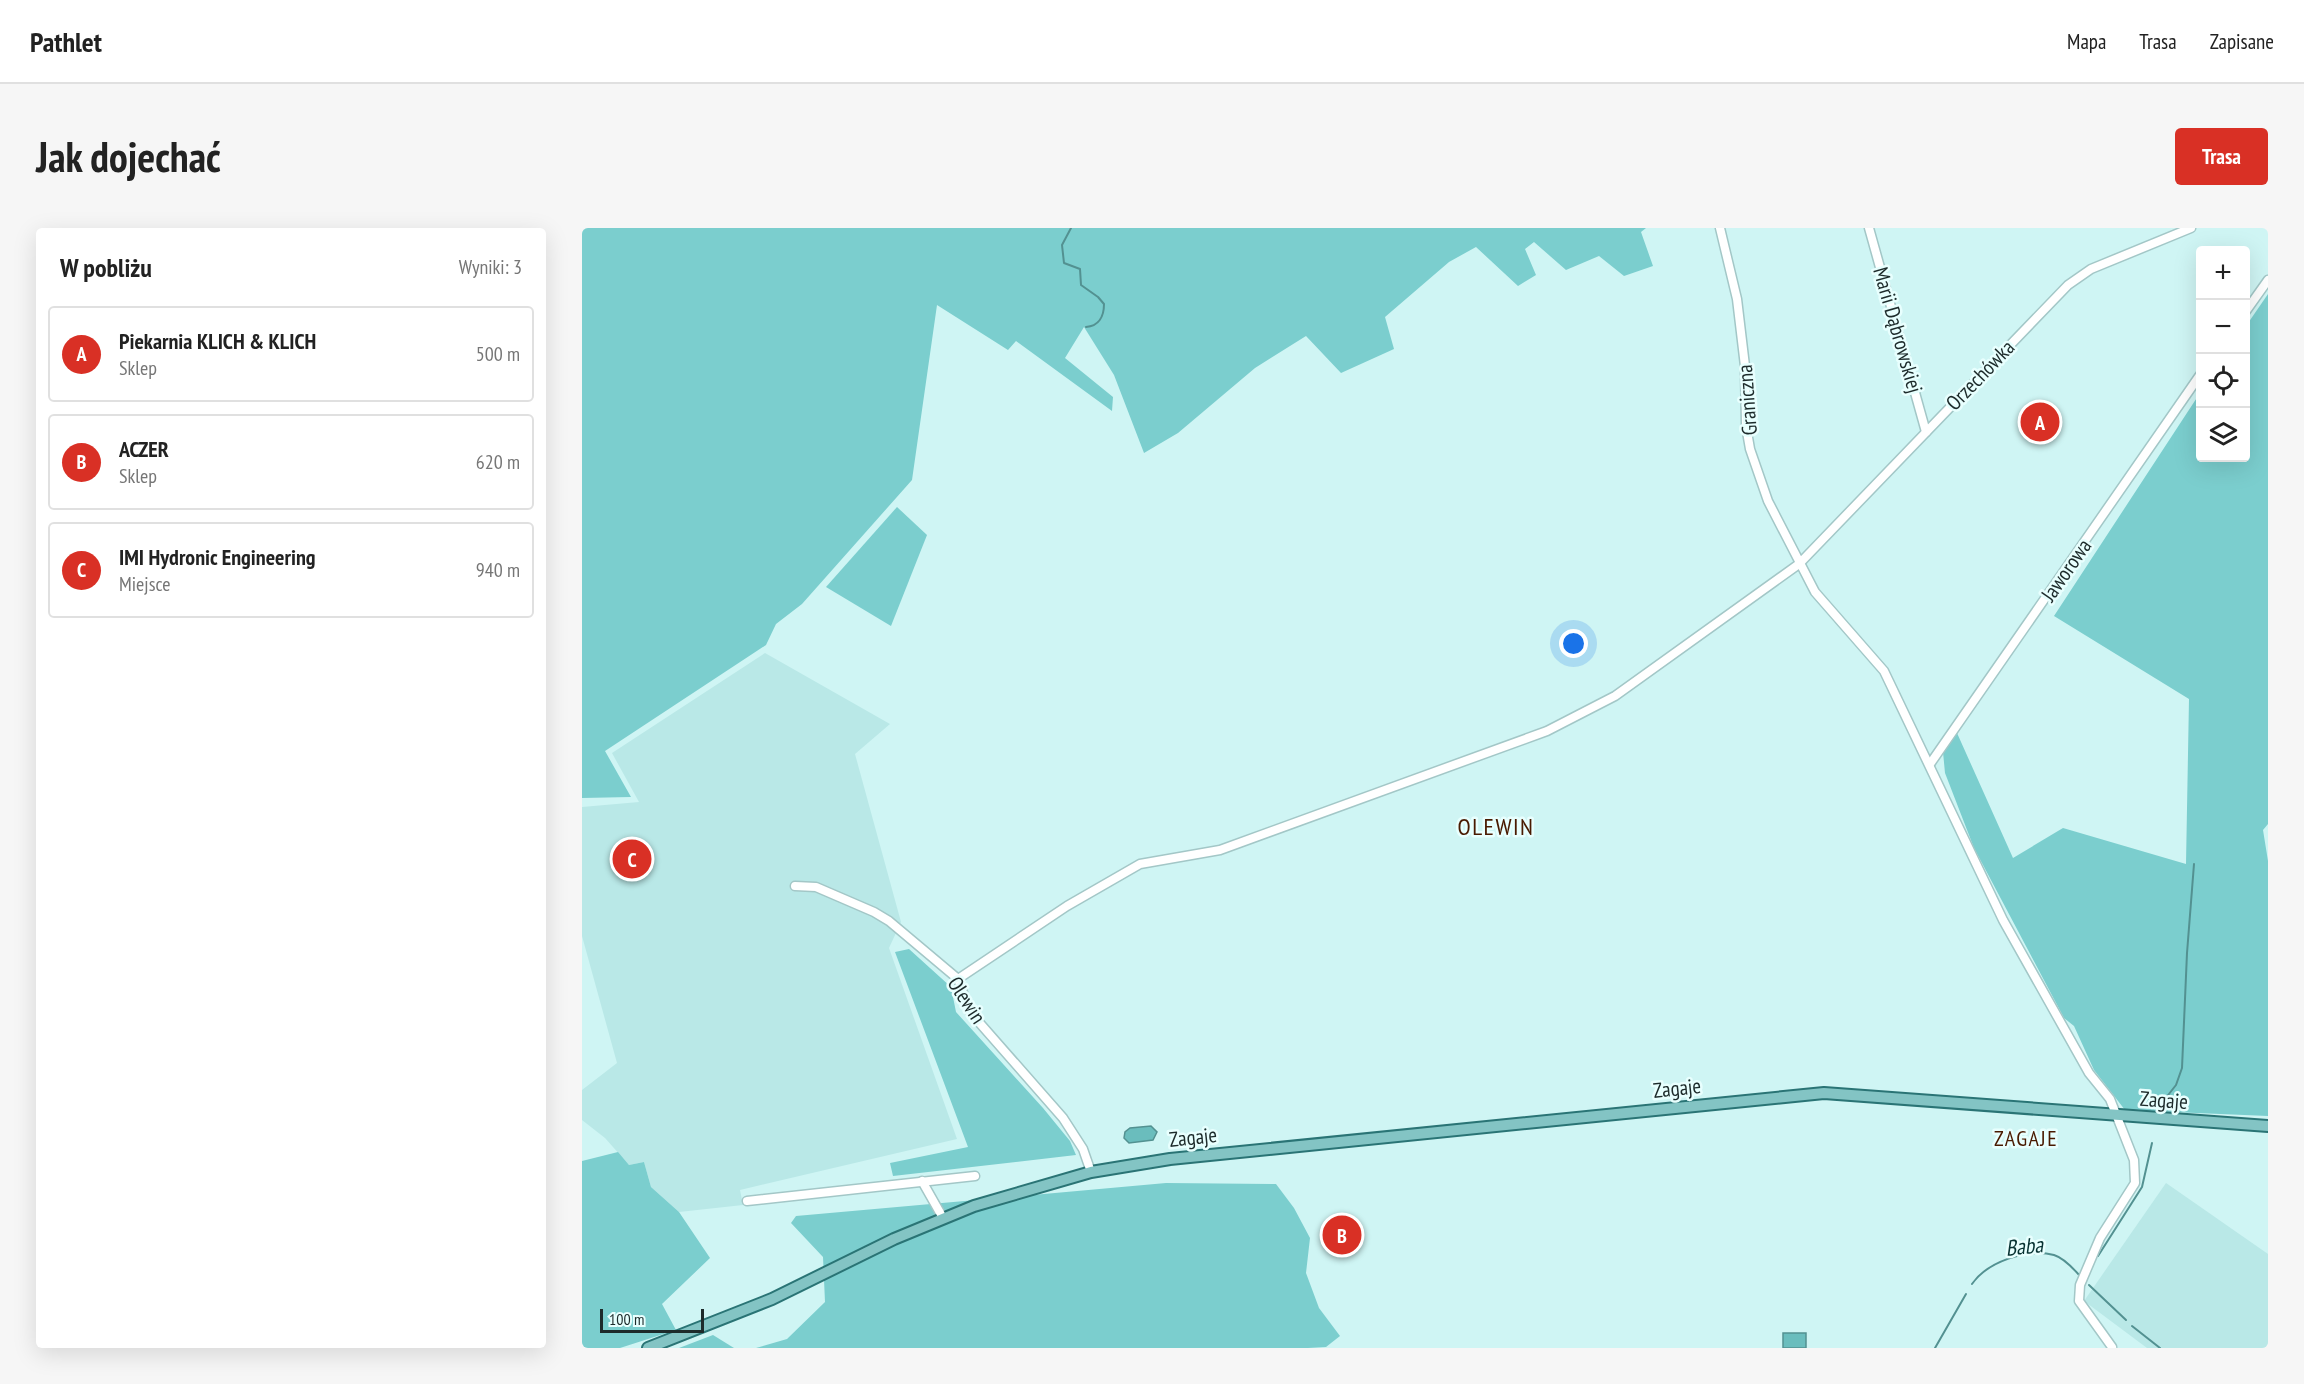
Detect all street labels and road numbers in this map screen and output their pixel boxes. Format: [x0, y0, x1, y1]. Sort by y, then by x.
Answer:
street label: Marii Dąbrowskiej [1867, 264, 1929, 396]
street label: Orzechówka [1940, 334, 2020, 416]
street label: Graniczna [1731, 364, 1763, 436]
street label: Jaworowa [2034, 534, 2097, 607]
street label: Olewin [942, 971, 992, 1029]
street label: Zagaje [1652, 1072, 1702, 1104]
street label: Zagaje [2139, 1085, 2189, 1115]
street label: Zagaje [1168, 1121, 1218, 1153]

